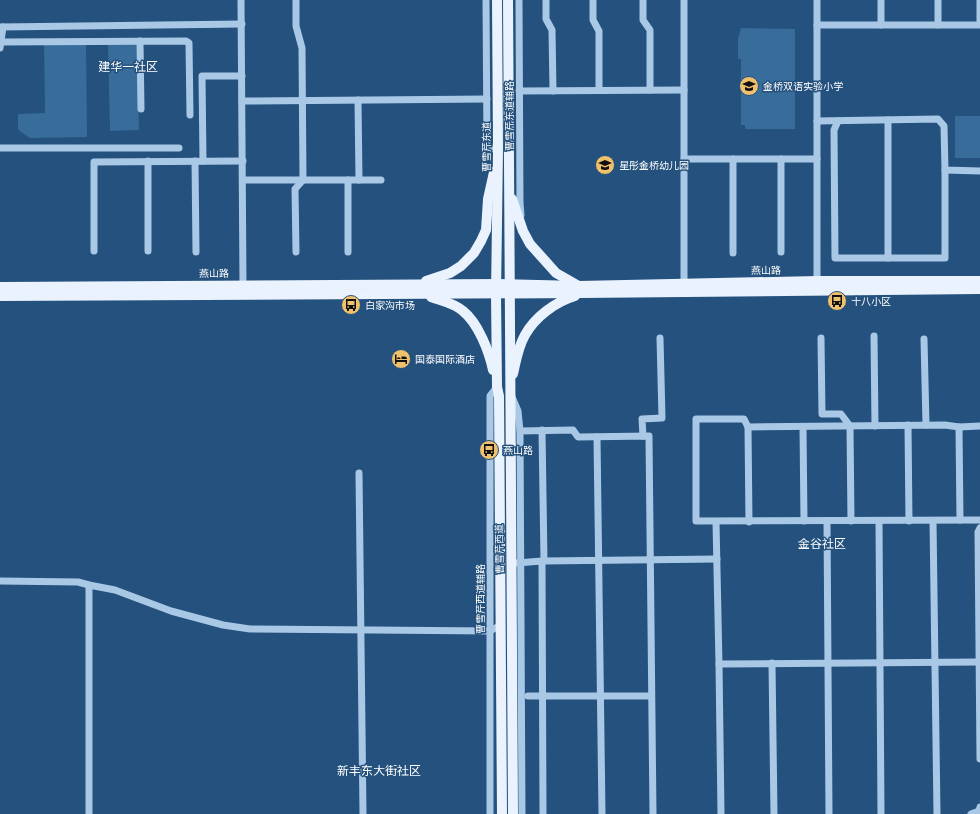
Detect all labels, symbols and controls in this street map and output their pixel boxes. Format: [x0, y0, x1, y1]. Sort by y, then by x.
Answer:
district label: 建华一社区 [98, 60, 158, 73]
school or university icon: 金桥双语实验小学 [738, 75, 760, 97]
street label: 曹雪芹东道辅路 [504, 81, 515, 151]
place label: 金桥双语实验小学 [763, 81, 843, 92]
street label: 曹雪芹东道 [481, 122, 492, 172]
school or university icon: 星彤金桥幼儿园 [594, 154, 616, 176]
place label: 星彤金桥幼儿园 [619, 160, 689, 171]
street label: 燕山路 [751, 265, 781, 276]
street label: 燕山路 [199, 268, 229, 279]
bus stop icon: 十八小区 [826, 290, 848, 312]
bus stop icon: 白家沟市场 [340, 294, 362, 316]
place label: 十八小区 [851, 296, 891, 307]
place label: 白家沟市场 [365, 300, 415, 311]
hotel icon: 国泰国际酒店 [390, 348, 412, 370]
place label: 国泰国际酒店 [415, 354, 475, 365]
bus stop icon: 燕山路 [478, 439, 500, 461]
place label: 燕山路 [503, 445, 533, 456]
street label: 曹雪芹西道 [494, 524, 505, 574]
district label: 金谷社区 [798, 537, 846, 550]
street label: 曹雪芹西道辅路 [475, 564, 486, 634]
district label: 新丰东大街社区 [337, 764, 421, 777]

